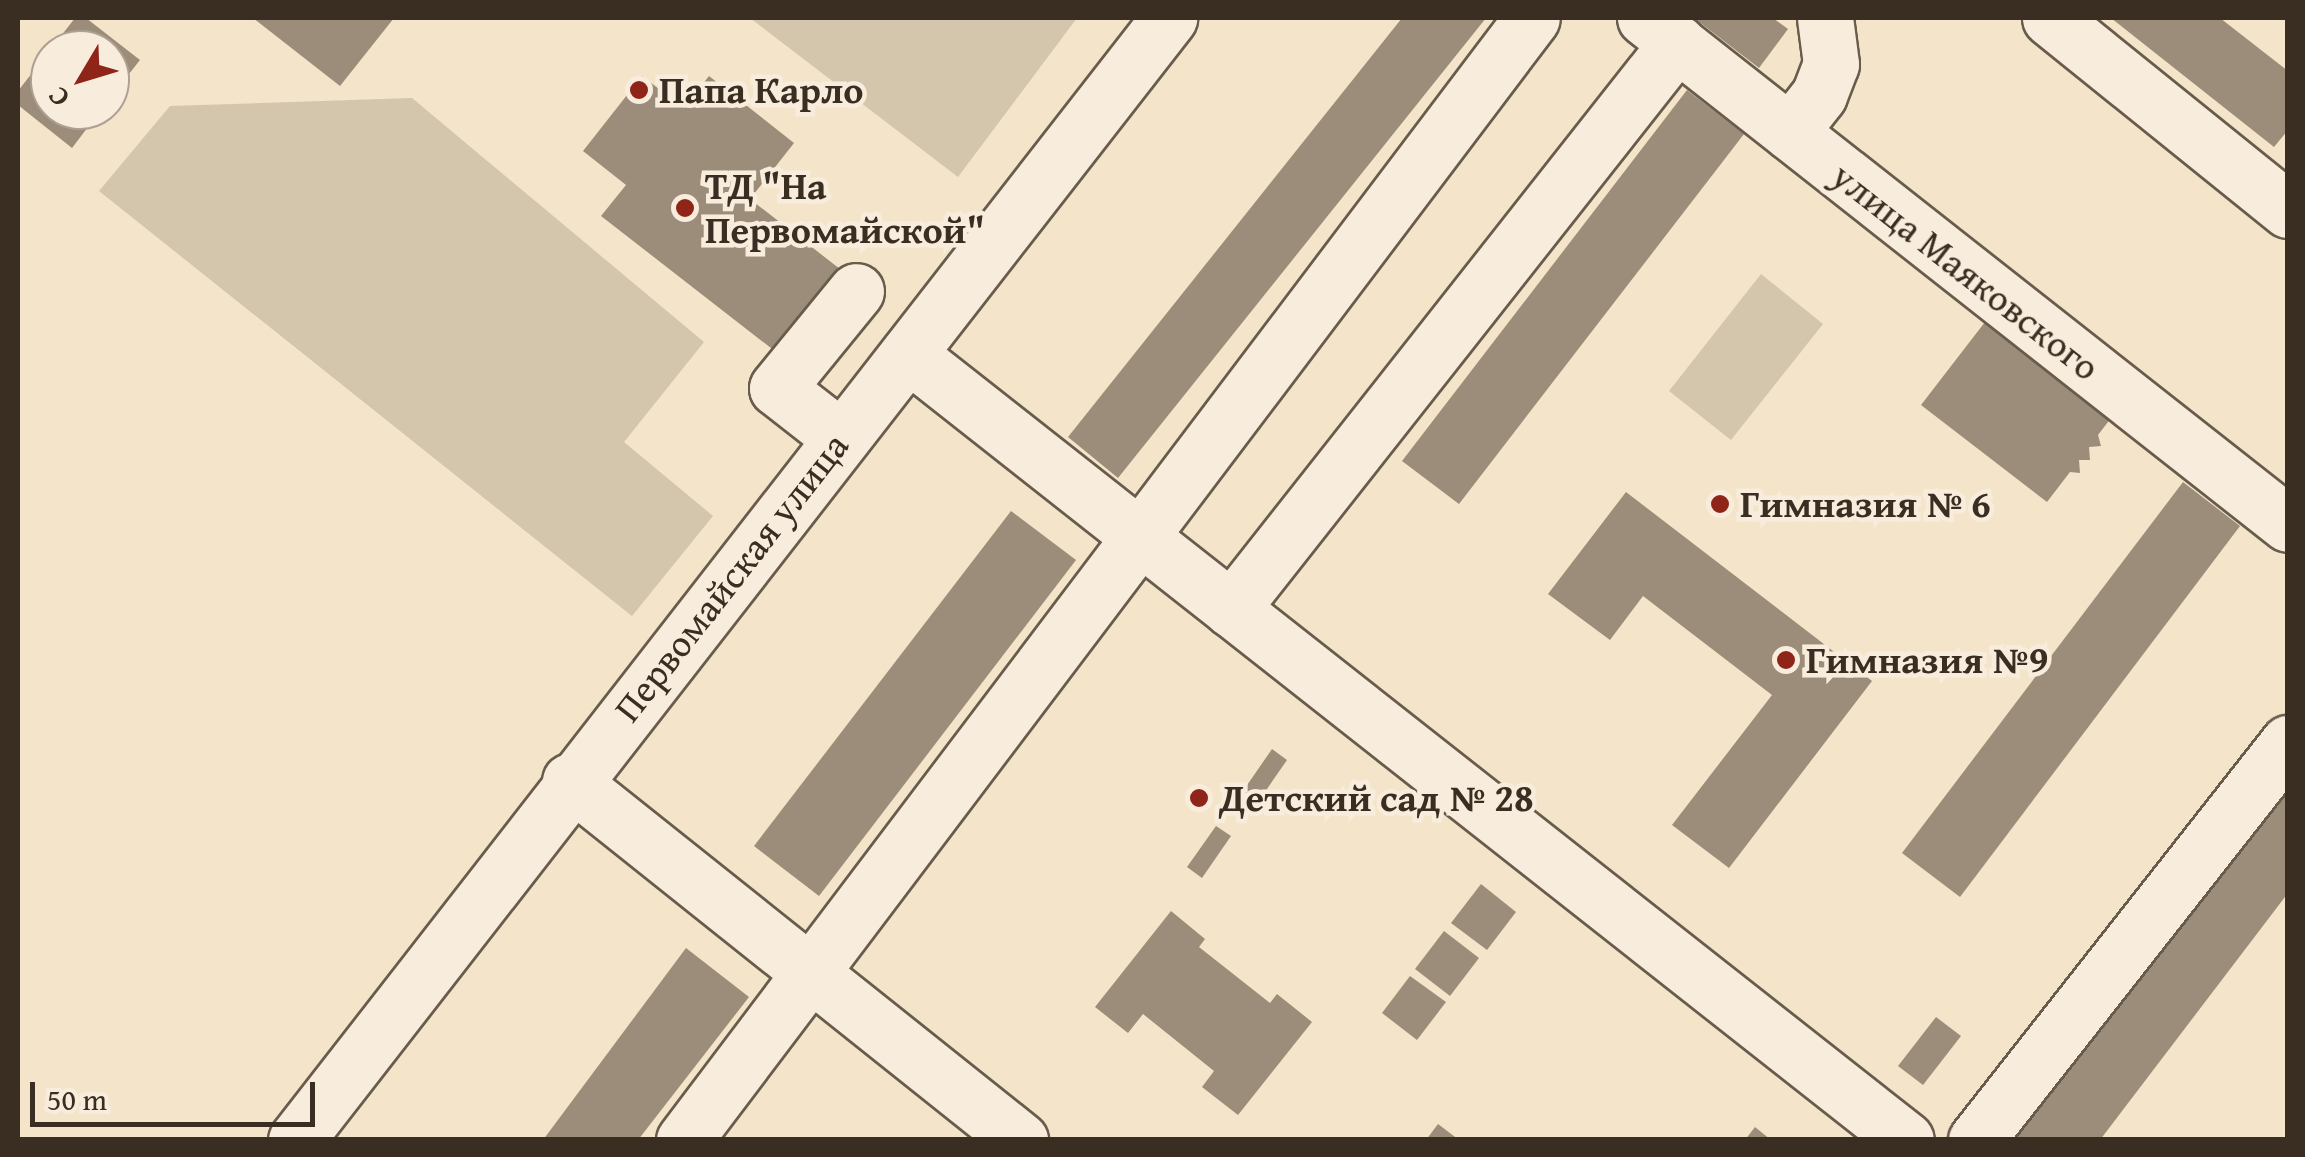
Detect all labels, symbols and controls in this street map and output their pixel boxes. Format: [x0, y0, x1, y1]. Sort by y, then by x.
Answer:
north arrow [30, 30, 130, 130]
place label: Папа Карло [659, 67, 863, 113]
text: С [37, 79, 79, 116]
marker: Папа Карло [628, 79, 650, 101]
street label: улица Маяковского [1823, 152, 2109, 390]
place label: ТД "На Первомайской" [705, 163, 985, 252]
marker: ТД "На Первомайской" [674, 197, 696, 219]
street label: Первомайская улица [604, 424, 858, 730]
place label: Гимназия № 6 [1740, 481, 1991, 527]
marker: Гимназия № 6 [1709, 493, 1731, 515]
place label: Гимназия №9 [1806, 637, 2048, 683]
marker: Гимназия №9 [1775, 649, 1797, 671]
place label: Детский сад № 28 [1219, 775, 1534, 821]
marker: Детский сад № 28 [1188, 787, 1210, 809]
scale bar [35, 1062, 320, 1124]
text: 50 m [47, 1077, 107, 1121]

